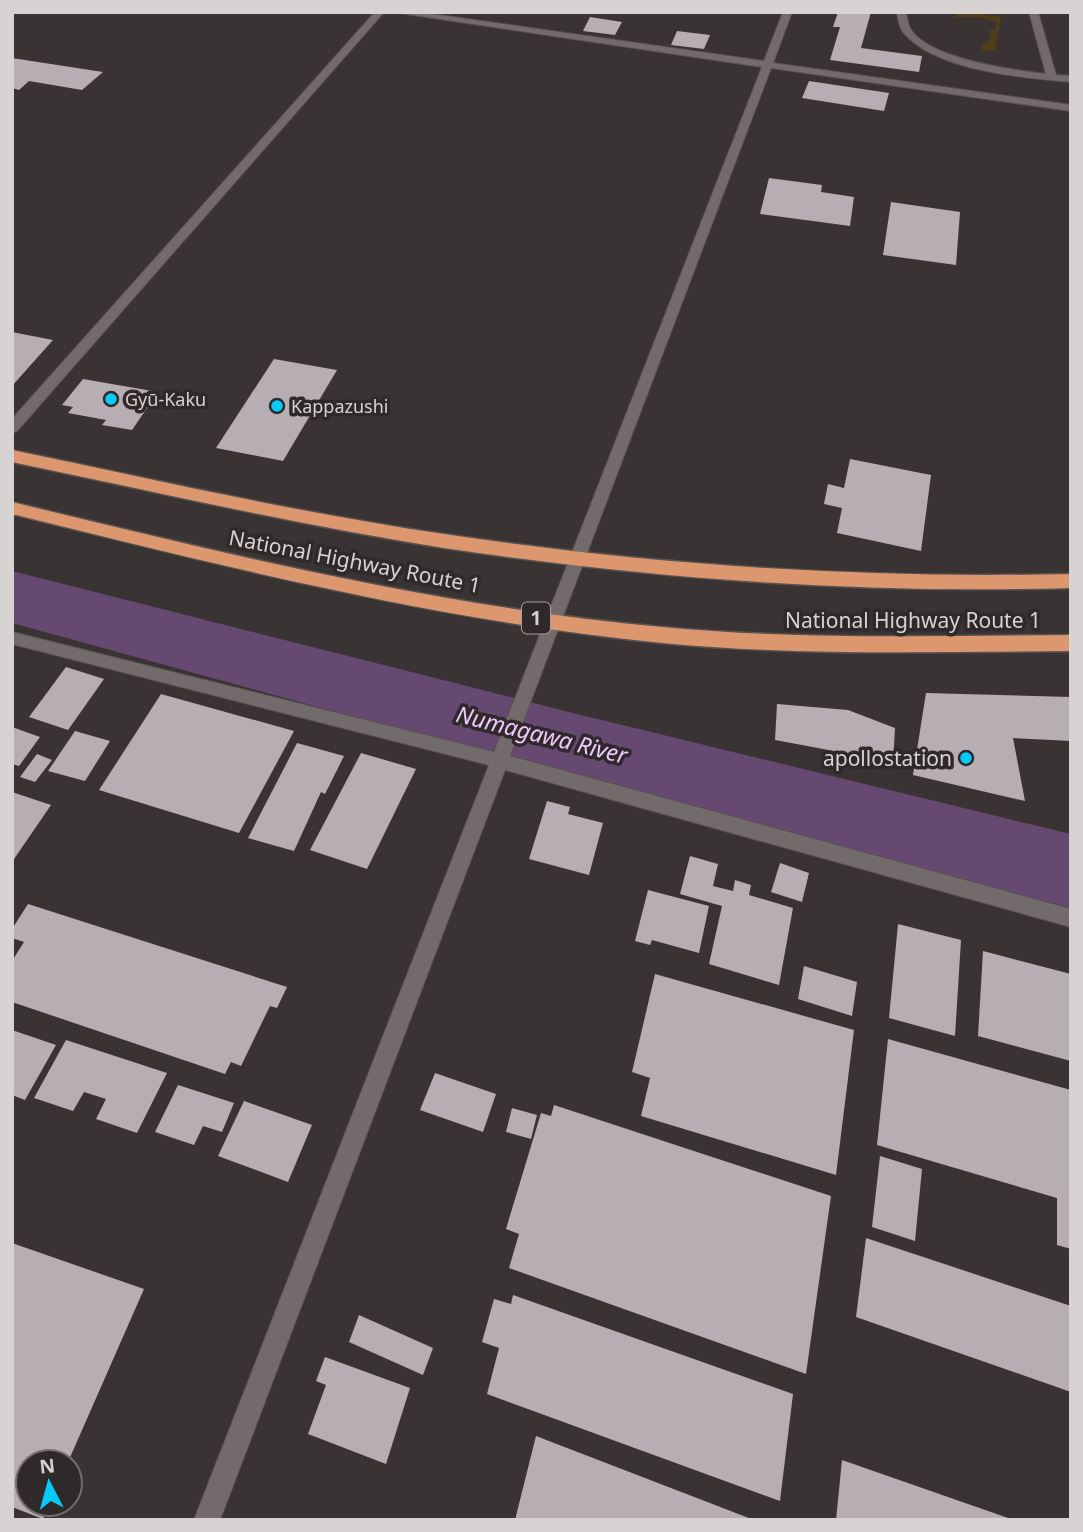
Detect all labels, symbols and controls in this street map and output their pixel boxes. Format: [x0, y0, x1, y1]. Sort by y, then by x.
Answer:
place label: Gyū-Kaku [125, 387, 206, 411]
marker: Gyū-Kaku [103, 391, 119, 407]
place label: Kappazushi [291, 394, 388, 418]
marker: Kappazushi [269, 398, 285, 414]
street label: National Highway Route 1 [227, 523, 483, 599]
road number: 1 [522, 603, 550, 634]
street label: National Highway Route 1 [785, 606, 1041, 634]
water label: Numagawa River [453, 697, 632, 771]
place label: apollostation [823, 744, 952, 772]
marker: apollostation [958, 750, 974, 766]
north arrow [14, 1448, 84, 1518]
text: N [38, 1452, 56, 1480]

